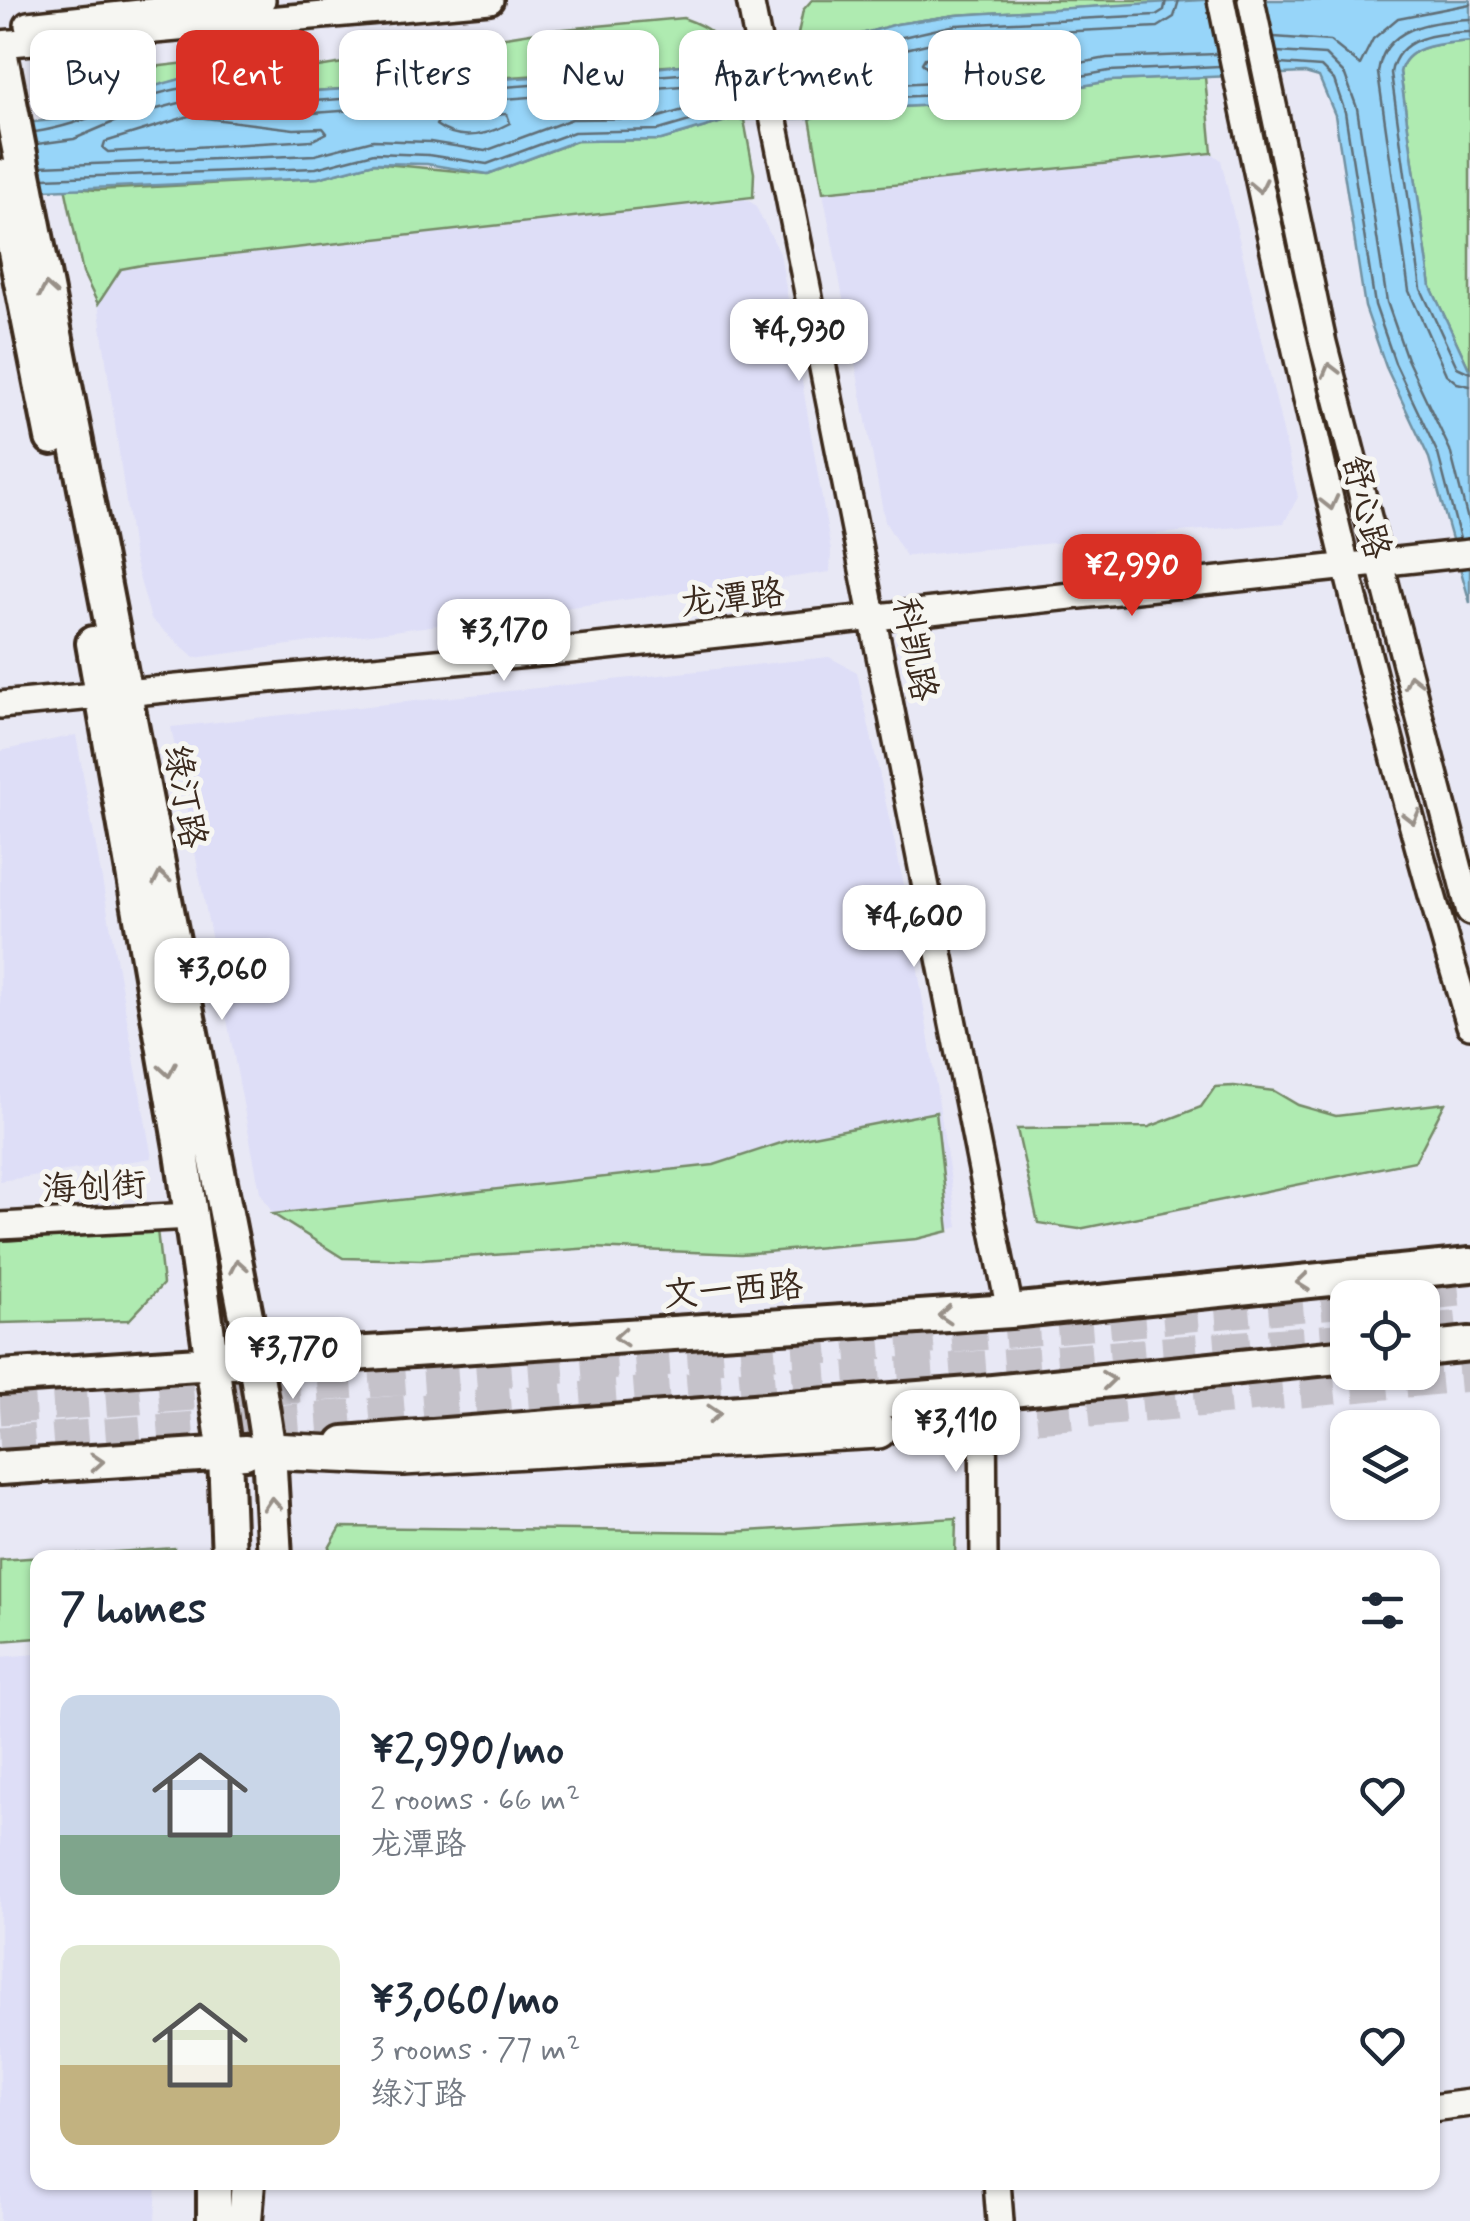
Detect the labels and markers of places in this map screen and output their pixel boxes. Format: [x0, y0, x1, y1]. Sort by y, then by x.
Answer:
pin: ¥4,930 [718, 299, 880, 384]
pin: ¥2,990 [1051, 534, 1213, 619]
pin: ¥3,170 [423, 599, 585, 684]
pin: ¥4,600 [833, 885, 995, 970]
pin: ¥3,060 [141, 938, 303, 1023]
pin: ¥3,770 [212, 1317, 374, 1402]
pin: ¥3,110 [875, 1390, 1037, 1475]

